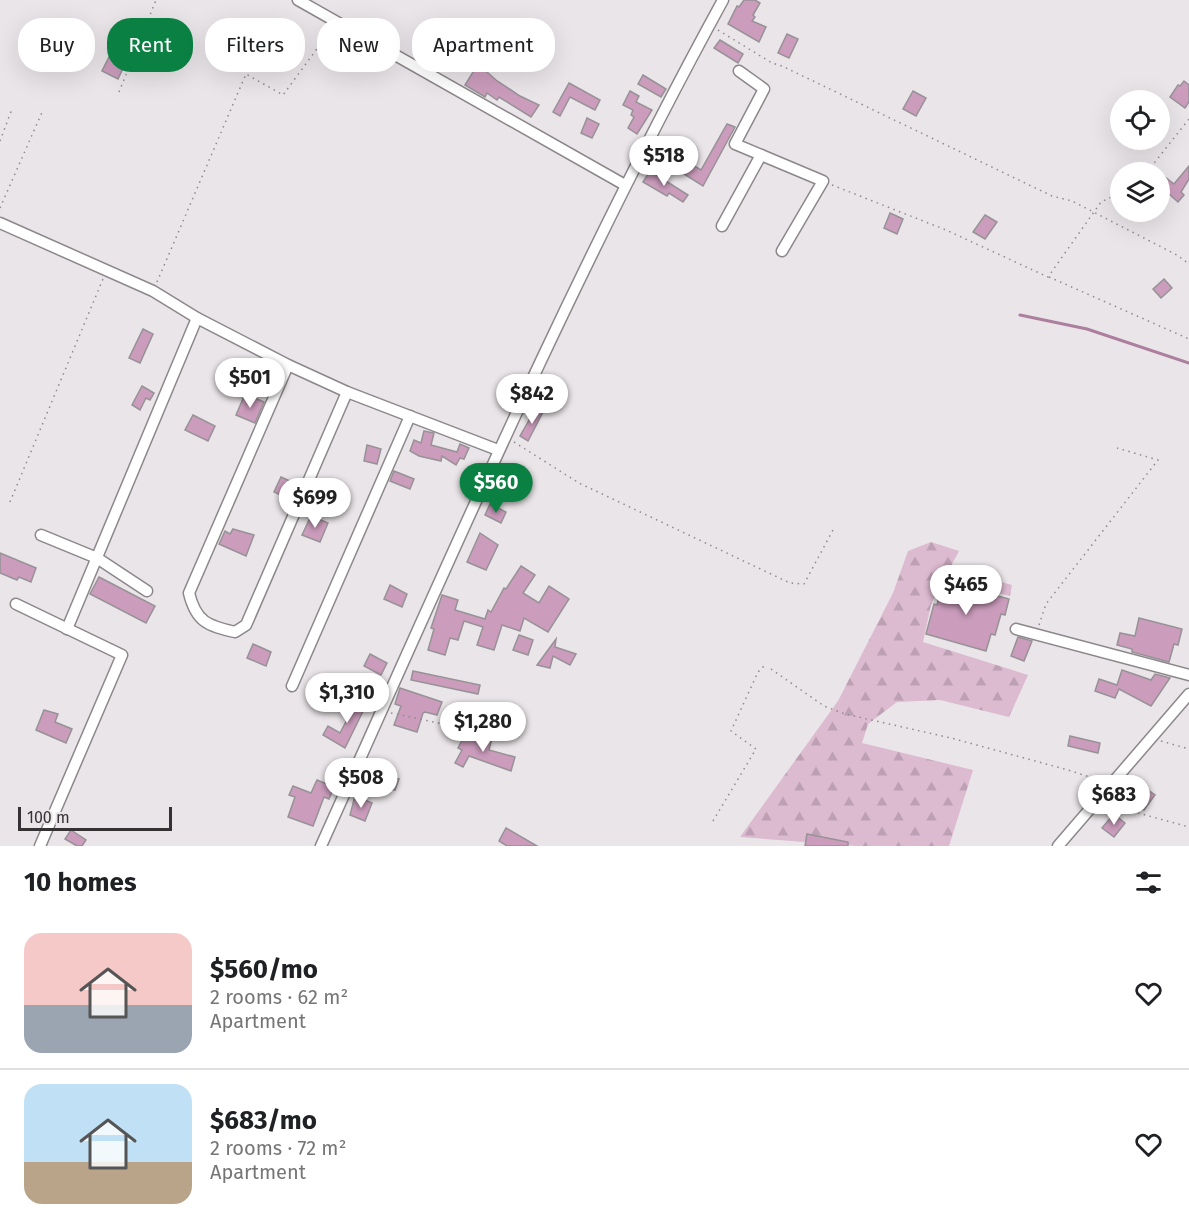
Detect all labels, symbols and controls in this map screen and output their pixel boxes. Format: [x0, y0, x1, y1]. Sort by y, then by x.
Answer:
chip: Buy [18, 18, 95, 72]
chip: Rent [107, 18, 193, 72]
chip: Filters [205, 18, 305, 72]
chip: New [317, 18, 400, 72]
chip: Apartment [412, 18, 555, 72]
map controls [1110, 90, 1170, 222]
button: locate [1110, 90, 1170, 150]
pin: $518 [628, 136, 700, 187]
text: $518 [643, 143, 685, 167]
button: layers [1110, 162, 1170, 222]
pin: $501 [214, 358, 286, 409]
text: $501 [229, 365, 271, 389]
pin: $842 [496, 374, 568, 425]
text: $842 [510, 381, 554, 405]
pin: $560 [460, 463, 532, 514]
text: $560 [474, 470, 518, 494]
pin: $699 [279, 478, 351, 529]
text: $699 [293, 485, 337, 509]
pin: $465 [930, 565, 1002, 616]
text: $465 [944, 572, 988, 596]
pin: $1,310 [298, 673, 396, 724]
text: $1,310 [319, 680, 375, 704]
pin: $1,280 [434, 702, 532, 753]
text: $1,280 [454, 709, 512, 733]
pin: $508 [325, 758, 397, 809]
text: $508 [338, 765, 384, 789]
pin: $683 [1078, 775, 1150, 826]
text: $683 [1092, 782, 1136, 806]
scale bar [18, 804, 172, 832]
text: 100 m [27, 808, 70, 827]
icon: filters [1132, 866, 1165, 899]
text: 10 homes [24, 867, 137, 898]
text: $560/mo [210, 954, 318, 985]
icon: home [72, 957, 144, 1029]
icon: heart [1132, 977, 1165, 1010]
text: 2 rooms · 62 m² [210, 985, 348, 1009]
text: Apartment [210, 1009, 306, 1033]
text: $683/mo [210, 1105, 317, 1136]
icon: home [72, 1108, 144, 1180]
icon: heart [1132, 1128, 1165, 1161]
text: 2 rooms · 72 m² [210, 1136, 346, 1160]
text: Apartment [210, 1160, 306, 1184]

